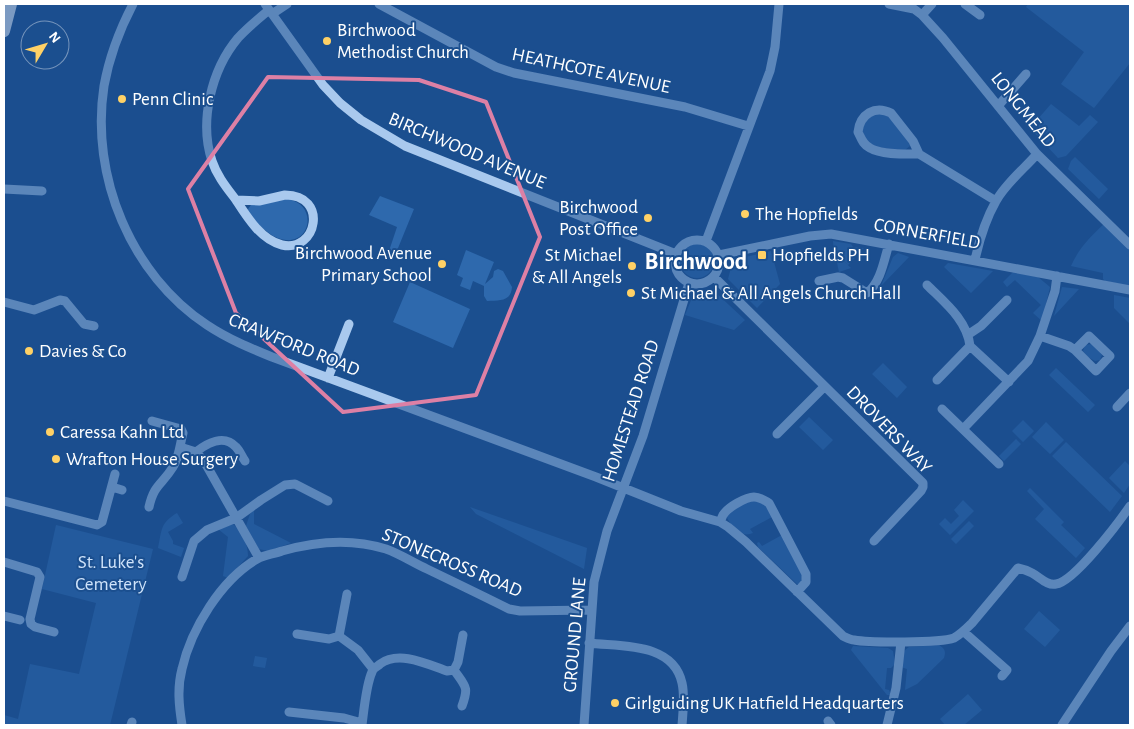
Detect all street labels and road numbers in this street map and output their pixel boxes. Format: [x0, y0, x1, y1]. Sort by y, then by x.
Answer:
street label: HEATHCOTE AVENUE [510, 45, 672, 97]
street label: LONGMEAD [987, 69, 1059, 151]
street label: BIRCHWOOD AVENUE [386, 109, 548, 193]
street label: CORNERFIELD [872, 215, 982, 253]
street label: CRAWFORD ROAD [226, 310, 362, 380]
street label: HOMESTEAD ROAD [599, 338, 663, 484]
street label: DROVERS WAY [843, 383, 935, 477]
street label: STONECROSS ROAD [379, 525, 525, 601]
street label: GROUND LANE [561, 577, 589, 693]

